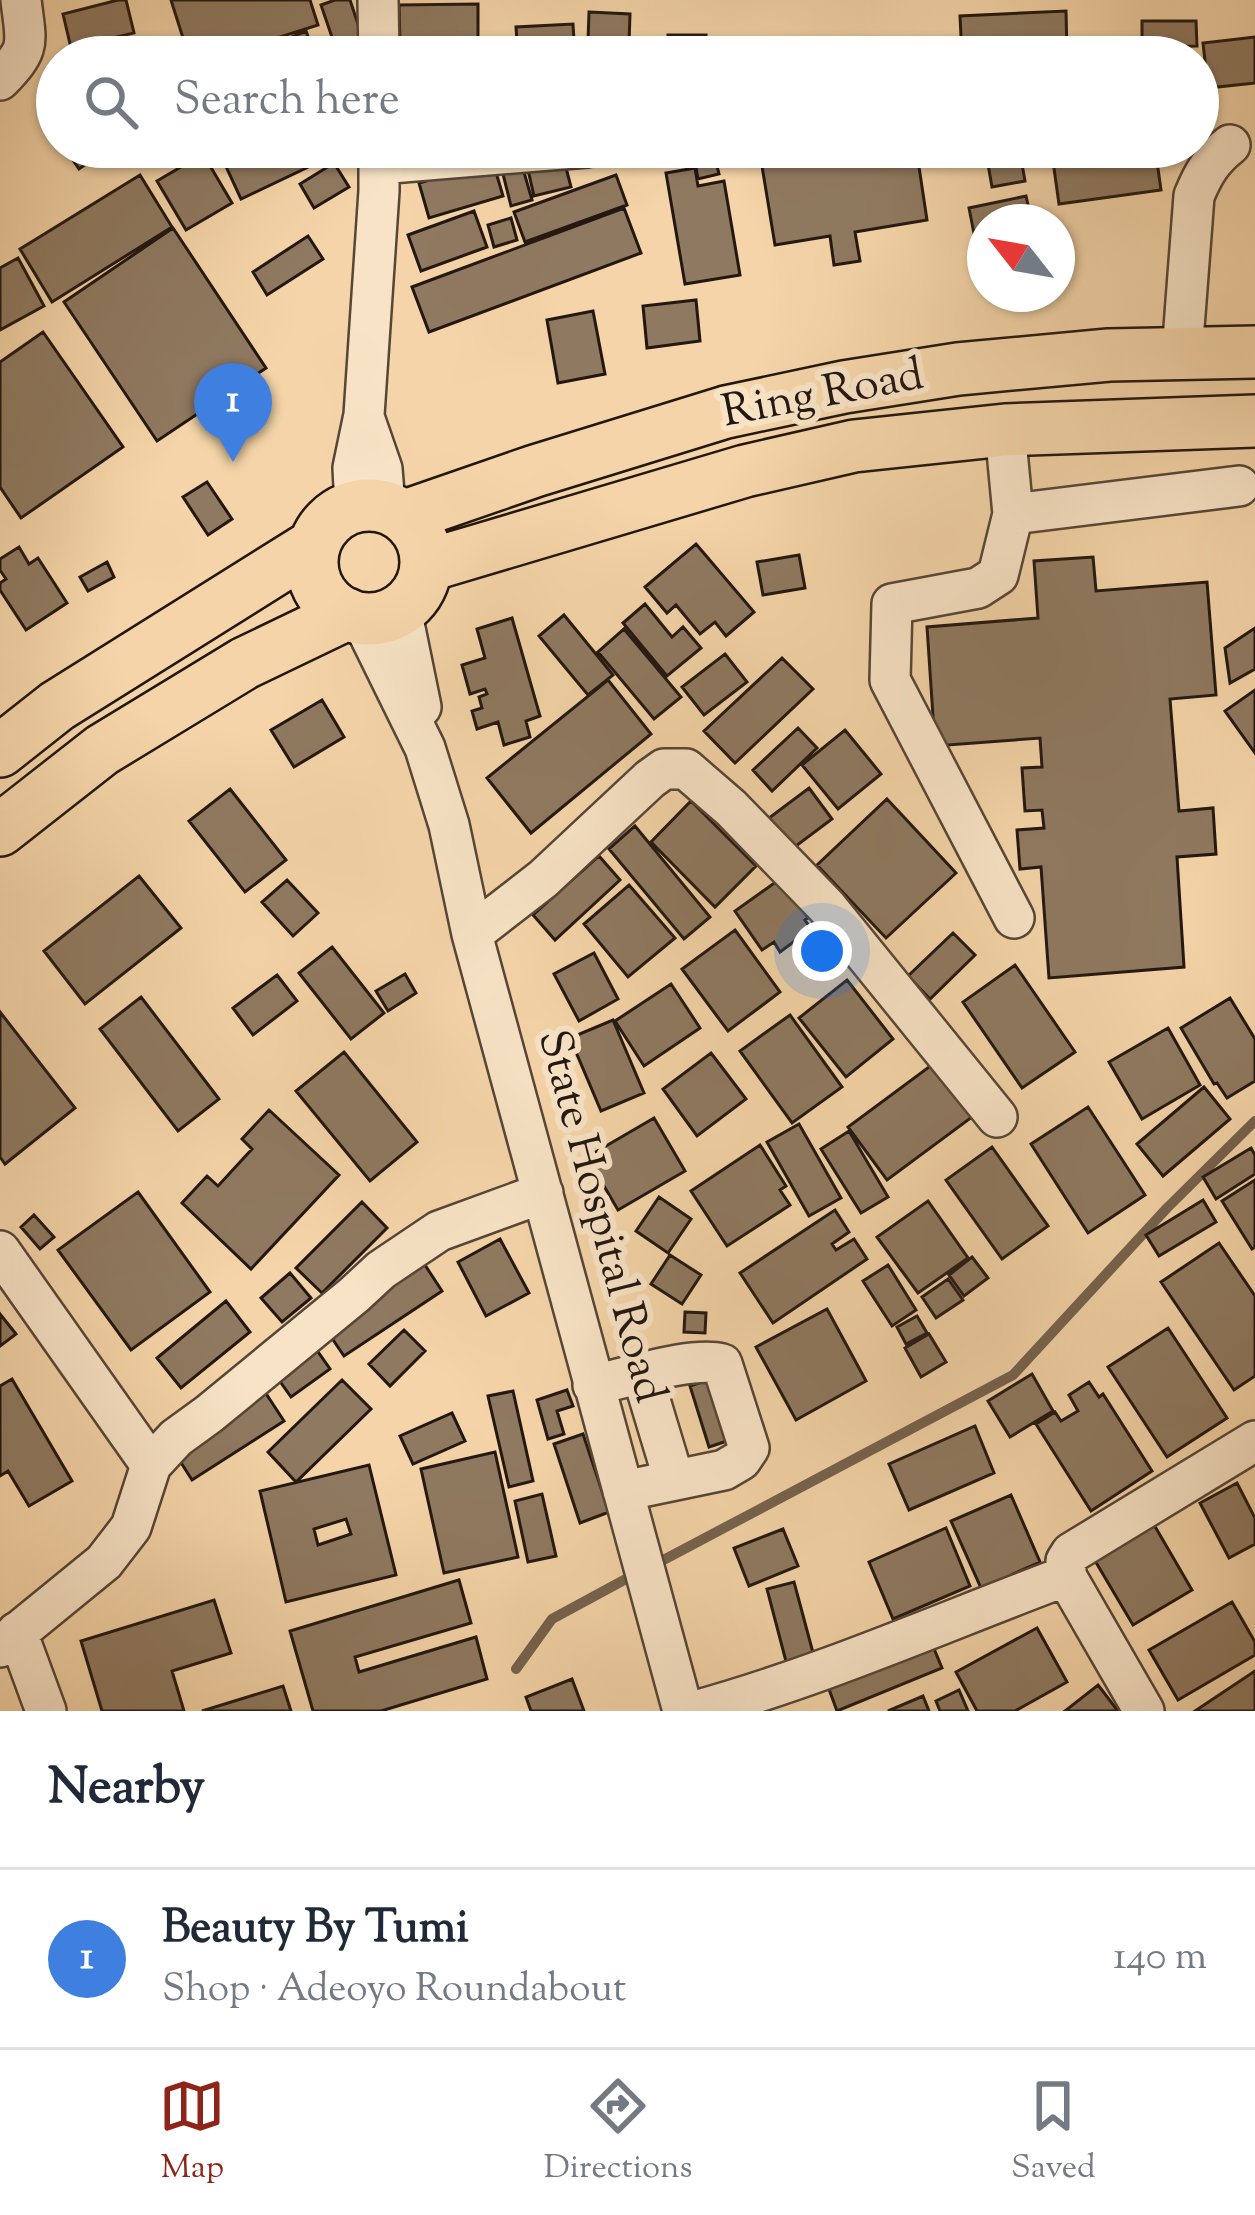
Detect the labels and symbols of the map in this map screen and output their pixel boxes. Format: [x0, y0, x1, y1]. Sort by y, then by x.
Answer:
north arrow [967, 204, 1075, 312]
street label: Ring Road [717, 345, 929, 447]
pin: 1 [194, 363, 272, 462]
your location [792, 921, 852, 981]
street label: State Hospital Road [518, 1023, 680, 1411]

